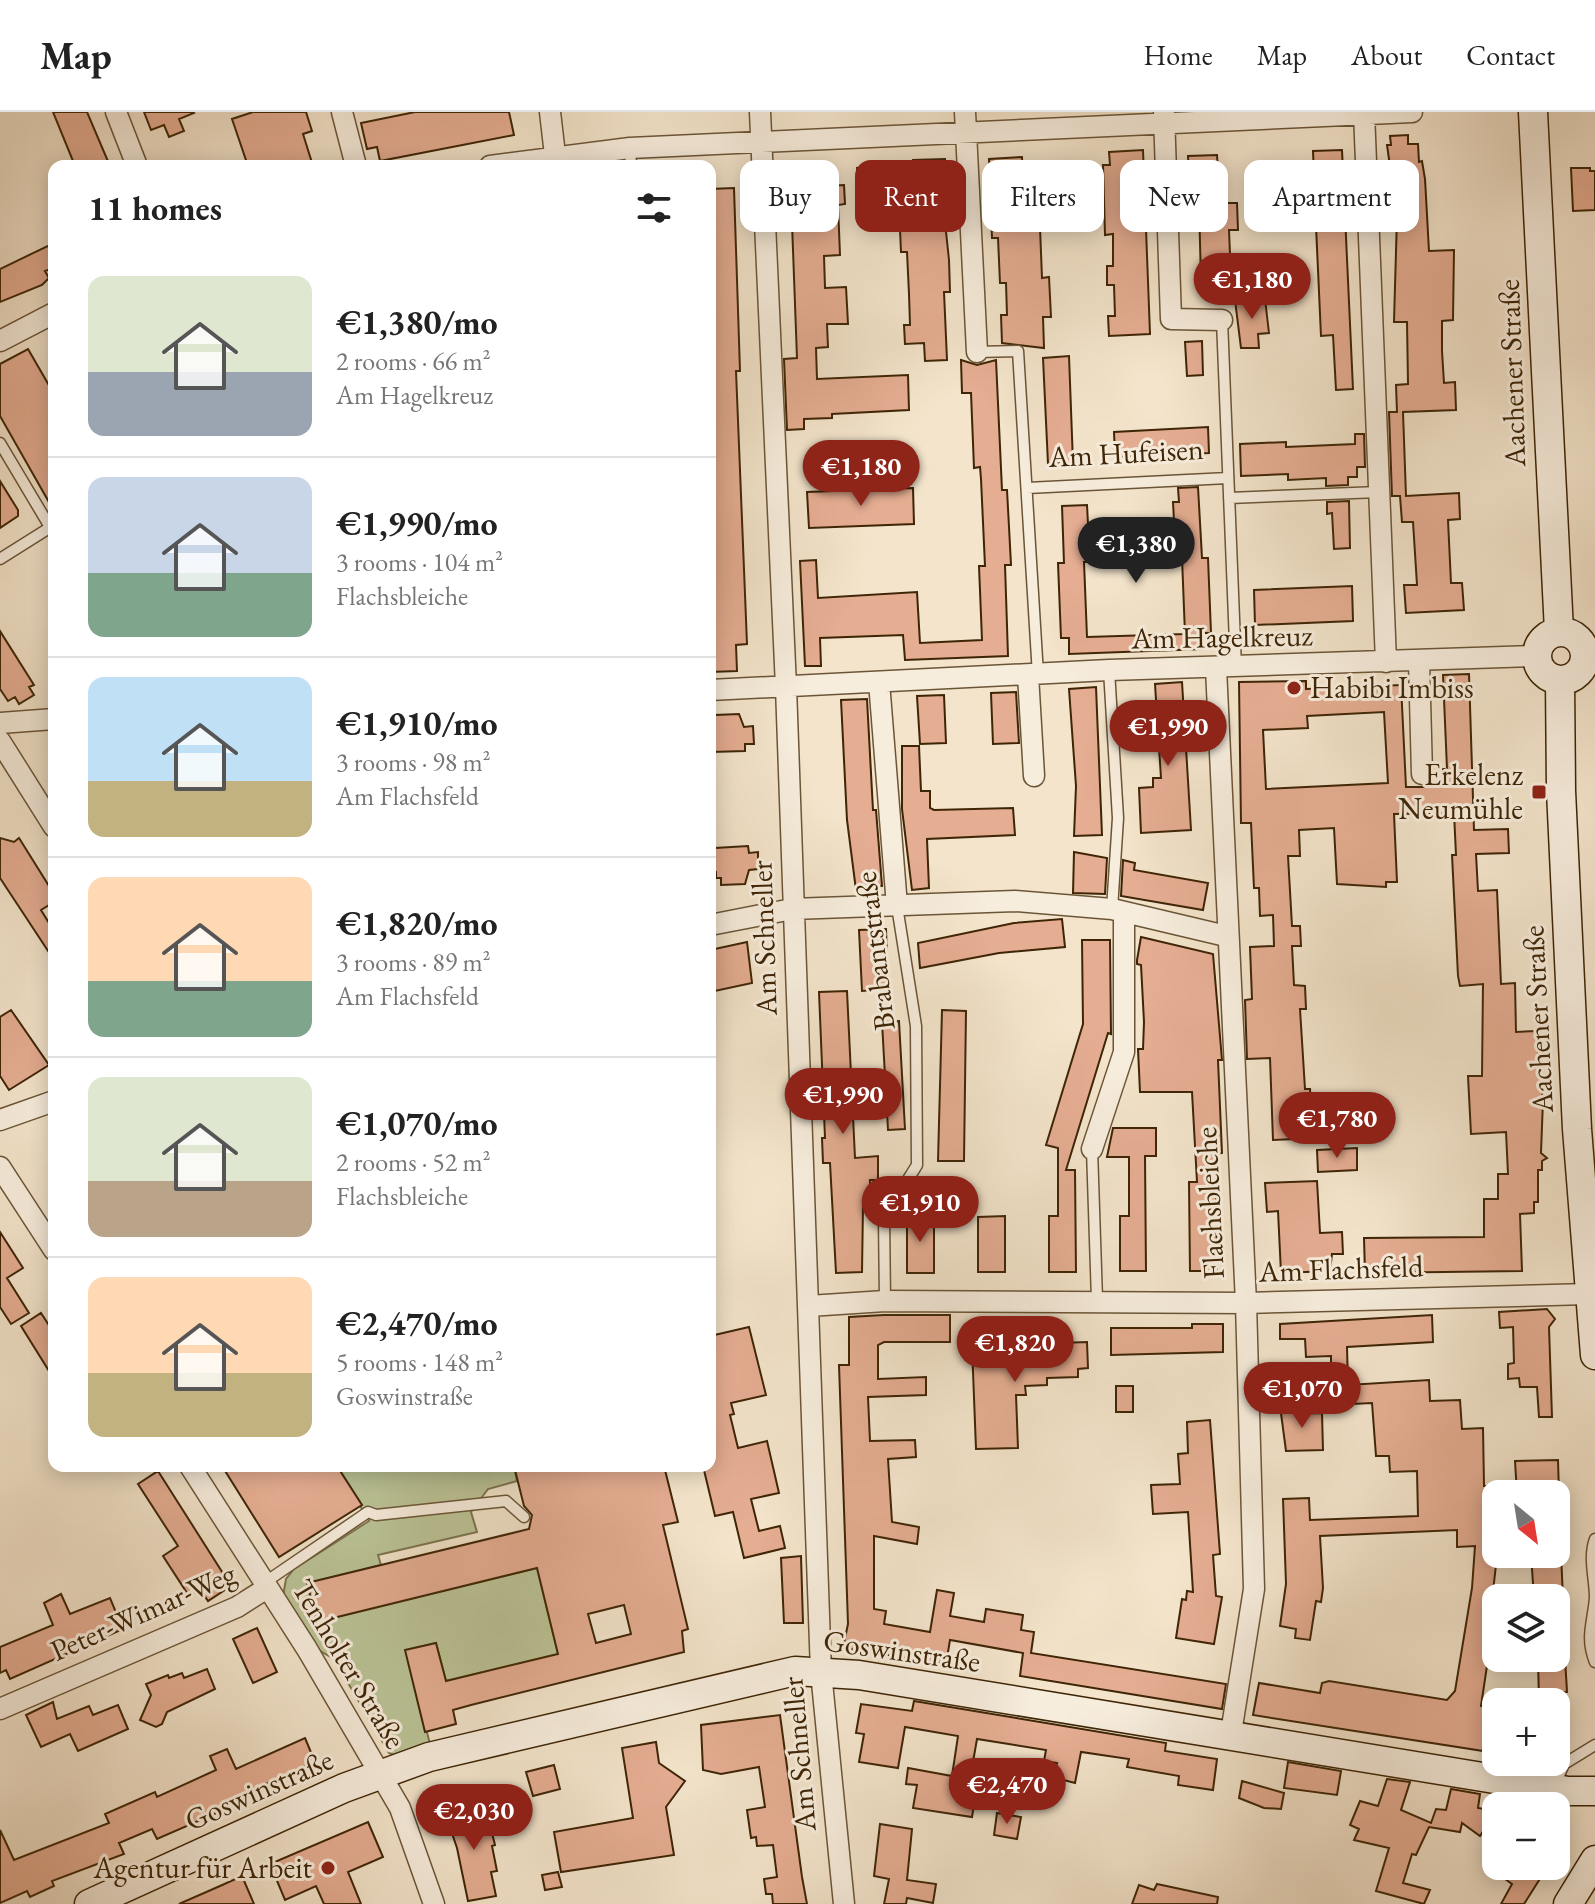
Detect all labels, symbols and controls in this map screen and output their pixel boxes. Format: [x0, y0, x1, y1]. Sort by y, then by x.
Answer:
text: Map [40, 31, 112, 80]
text: Home [1143, 37, 1213, 73]
text: Map [1257, 37, 1307, 73]
text: About [1351, 37, 1422, 73]
text: Contact [1466, 37, 1555, 73]
chip: Buy [740, 160, 839, 232]
chip: Rent [855, 160, 966, 232]
chip: Filters [982, 160, 1104, 232]
chip: New [1120, 160, 1228, 232]
chip: Apartment [1244, 160, 1419, 232]
text: 11 homes [88, 186, 222, 230]
icon: filters [632, 186, 676, 230]
pin: €1,180 [1187, 253, 1317, 321]
text: €1,180 [1212, 262, 1292, 296]
street label: Aachener Straße [1489, 278, 1534, 469]
text: €1,380/mo [336, 300, 498, 344]
icon: home [152, 308, 248, 404]
text: 2 rooms · 66 m² [336, 344, 491, 378]
text: Am Hagelkreuz [336, 378, 493, 412]
street label: Am Hufeisen [1046, 429, 1205, 476]
pin: €1,180 [796, 440, 926, 508]
text: €1,180 [821, 449, 901, 483]
text: €1,990/mo [336, 501, 498, 545]
icon: home [152, 509, 248, 605]
pin: €1,380 [1071, 517, 1201, 585]
text: €1,380 [1096, 526, 1176, 560]
text: 3 rooms · 104 m² [336, 545, 503, 579]
text: Flachsbleiche [336, 579, 468, 613]
street label: Am Hagelkreuz [1130, 615, 1314, 658]
place label: Habibi Imbiss [1310, 668, 1474, 707]
marker: Habibi Imbiss [1285, 679, 1303, 697]
pin: €1,990 [1103, 700, 1233, 768]
text: €1,910/mo [336, 701, 498, 745]
icon: home [152, 709, 248, 805]
text: €1,990 [1128, 709, 1208, 743]
text: 3 rooms · 98 m² [336, 745, 491, 779]
place label: Erkelenz Neumühle [1398, 755, 1524, 828]
text: Am Flachsfeld [336, 779, 479, 813]
marker: Erkelenz Neumühle [1530, 783, 1548, 801]
street label: Am Schneller [741, 860, 786, 1017]
street label: Brabantstraße [845, 869, 904, 1033]
text: €1,820/mo [336, 901, 498, 945]
icon: home [152, 909, 248, 1005]
street label: Aachener Straße [1513, 924, 1562, 1115]
text: 3 rooms · 89 m² [336, 945, 491, 979]
text: Am Flachsfeld [336, 979, 479, 1013]
pin: €1,990 [778, 1068, 908, 1136]
text: €1,990 [803, 1077, 883, 1111]
pin: €1,780 [1272, 1092, 1402, 1160]
text: €1,070/mo [336, 1101, 498, 1145]
text: €1,780 [1297, 1101, 1377, 1135]
icon: home [152, 1109, 248, 1205]
street label: Flachsbleiche [1186, 1126, 1233, 1280]
text: 2 rooms · 52 m² [336, 1145, 491, 1179]
pin: €1,910 [855, 1176, 985, 1244]
text: Flachsbleiche [336, 1179, 468, 1213]
text: €1,910 [880, 1185, 960, 1219]
street label: Am Flachsfeld [1257, 1246, 1425, 1291]
text: €2,470/mo [336, 1301, 498, 1345]
icon: home [152, 1309, 248, 1405]
pin: €1,820 [950, 1316, 1080, 1384]
text: €1,820 [975, 1325, 1055, 1359]
text: 5 rooms · 148 m² [336, 1345, 503, 1379]
pin: €1,070 [1237, 1362, 1367, 1430]
text: €1,070 [1262, 1371, 1342, 1405]
text: Goswinstraße [336, 1379, 473, 1413]
north arrow [1482, 1480, 1570, 1568]
map controls [1482, 1480, 1570, 1880]
street label: Peter-Wimar-Weg [44, 1553, 242, 1670]
street label: Tenholter Straße [284, 1572, 415, 1756]
button: layers [1482, 1584, 1570, 1672]
street label: Goswinstraße [821, 1620, 983, 1681]
street label: Am Schneller [772, 1675, 825, 1834]
button: + [1482, 1688, 1570, 1776]
street label: Goswinstraße [179, 1740, 339, 1840]
pin: €2,470 [942, 1758, 1072, 1826]
text: €2,470 [967, 1767, 1047, 1801]
pin: €2,030 [409, 1784, 539, 1852]
button: − [1482, 1792, 1570, 1880]
text: €2,030 [434, 1793, 514, 1827]
place label: Agentur für Arbeit [92, 1848, 313, 1887]
marker: Agentur für Arbeit [319, 1859, 337, 1877]

